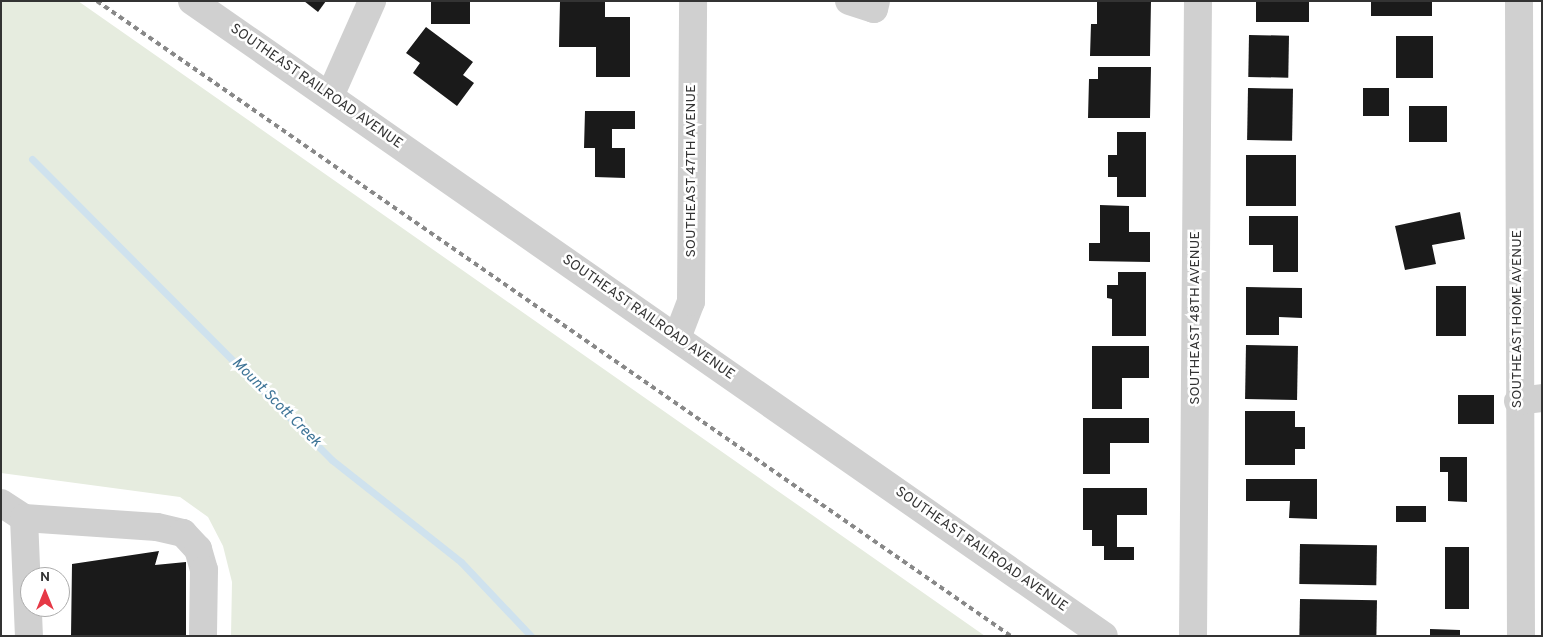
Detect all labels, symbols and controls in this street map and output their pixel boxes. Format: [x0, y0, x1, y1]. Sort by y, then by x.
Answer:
street label: SOUTHEAST RAILROAD AVENUE [226, 21, 406, 153]
street label: SOUTHEAST 47TH AVENUE [684, 84, 700, 258]
street label: SOUTHEAST HOME AVENUE [1510, 229, 1526, 409]
street label: SOUTHEAST 48TH AVENUE [1188, 231, 1204, 405]
street label: SOUTHEAST RAILROAD AVENUE [558, 252, 738, 384]
water label: Mount Scott Creek [228, 355, 324, 451]
street label: SOUTHEAST RAILROAD AVENUE [891, 484, 1071, 616]
north arrow [20, 567, 70, 617]
text: N [40, 569, 50, 586]

